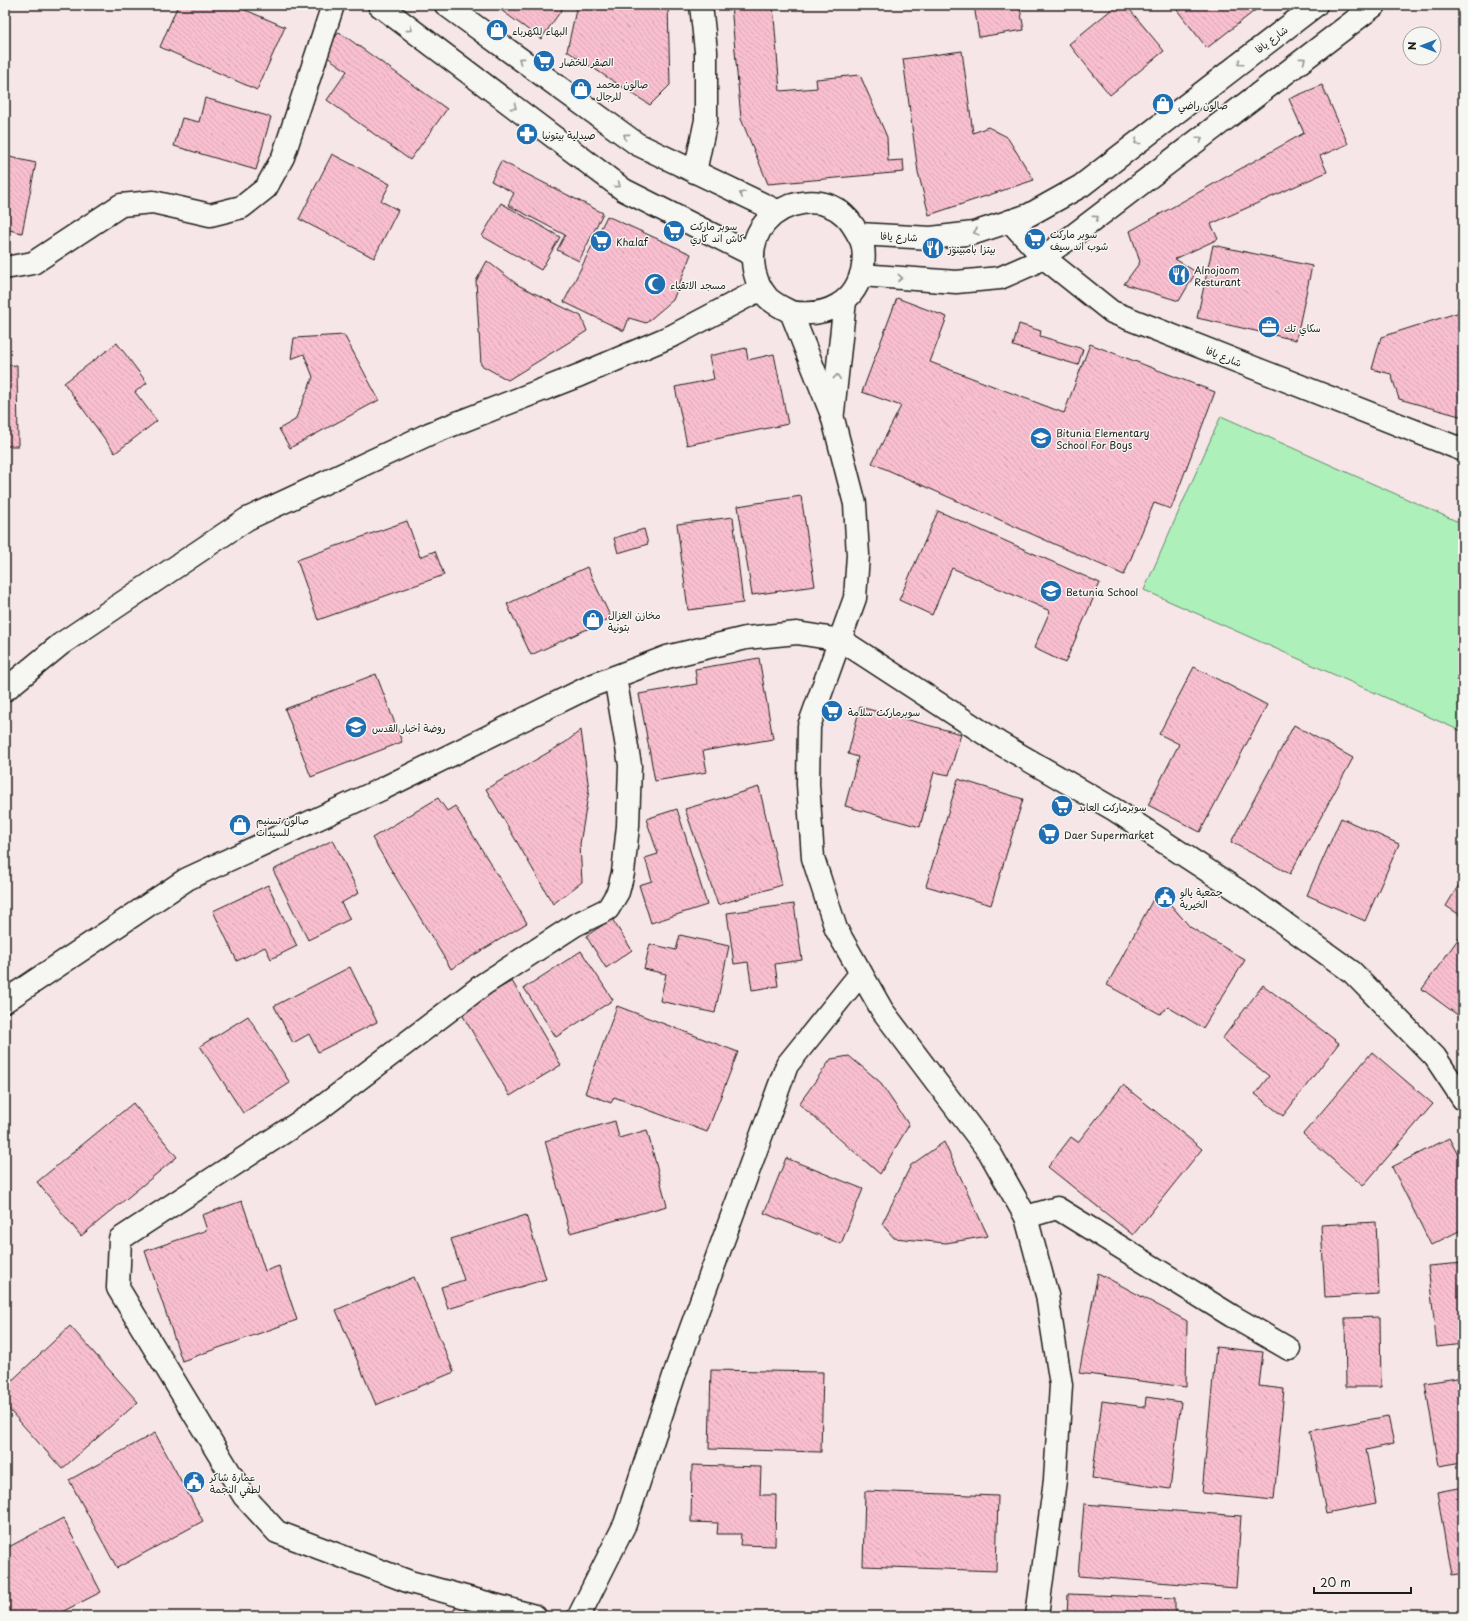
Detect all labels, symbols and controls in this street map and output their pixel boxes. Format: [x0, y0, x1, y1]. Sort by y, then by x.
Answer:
shop icon: البهاء للكهرباء [484, 17, 510, 43]
street label: شارع يافا [1252, 22, 1291, 57]
place label: البهاء للكهرباء [512, 23, 568, 38]
one-way arrow [405, 24, 412, 31]
north arrow [1402, 26, 1442, 66]
text: N [1403, 41, 1420, 50]
supermarket icon: الصقر للخضار [531, 48, 557, 74]
place label: الصقر للخضار [559, 54, 614, 69]
one-way arrow [518, 57, 525, 65]
one-way arrow [1238, 58, 1245, 65]
one-way arrow [1299, 58, 1306, 65]
shop icon: صالون محمد للرجال [568, 76, 594, 102]
place label: صالون محمد للرجال [596, 76, 648, 103]
shop icon: صالون راضي [1150, 91, 1176, 117]
place label: صالون راضي [1178, 97, 1228, 115]
one-way arrow [509, 102, 516, 109]
pharmacy icon: صيدلية بيتونيا [514, 121, 540, 147]
place label: صيدلية بيتونيا [542, 127, 595, 142]
one-way arrow [623, 134, 630, 141]
one-way arrow [1134, 137, 1141, 144]
one-way arrow [1195, 137, 1202, 144]
one-way arrow [613, 180, 620, 187]
one-way arrow [739, 191, 746, 199]
one-way arrow [1092, 216, 1099, 223]
supermarket icon: سوبر ماركت كاش اند كاري [661, 218, 687, 244]
place label: سوبر ماركت كاش اند كاري [690, 218, 744, 247]
supermarket icon: سوبر ماركت شوب اند سيف [1022, 226, 1048, 252]
place label: سوبر ماركت شوب اند سيف [1050, 226, 1109, 253]
one-way arrow [973, 227, 980, 236]
supermarket icon: Khalaf [588, 228, 614, 254]
street label: شارع يافا [880, 228, 918, 245]
place label: Khalaf [616, 234, 649, 249]
restaurant icon: بيتزا بامبينوز [920, 235, 946, 261]
place label: بيتزا بامبينوز [947, 241, 996, 257]
restaurant icon: Alnojoom Resturant [1166, 262, 1192, 288]
place label: Alnojoom Resturant [1194, 262, 1241, 289]
mosque icon: مسجد الاتقياء [642, 271, 668, 297]
one-way arrow [897, 274, 903, 283]
place label: مسجد الاتقياء [670, 277, 726, 292]
office icon: سكاي تك [1256, 314, 1282, 340]
place label: سكاي تك [1284, 320, 1321, 337]
street label: شارع يافا [1203, 342, 1244, 371]
one-way arrow [832, 374, 841, 380]
school or university icon: Bitunia Elementary School For Boys [1028, 425, 1054, 451]
place label: Bitunia Elementary School For Boys [1056, 425, 1150, 453]
school or university icon: Betunia School [1038, 578, 1064, 604]
place label: Betunia School [1066, 584, 1139, 599]
shop icon: مخازن الغزال بتونية [580, 607, 606, 633]
place label: مخازن الغزال بتونية [608, 607, 661, 634]
supermarket icon: سوبرماركت سلامة [819, 698, 845, 724]
place label: سوبرماركت سلامة [848, 704, 921, 719]
school or university icon: روضة أخبار القدس [343, 714, 369, 740]
place label: روضة أخبار القدس [372, 720, 446, 735]
supermarket icon: سوبرماركت العابد [1049, 793, 1075, 819]
place label: سوبرماركت العابد [1078, 799, 1147, 814]
shop icon: صالون تسنيم للسيدات [227, 812, 253, 838]
place label: صالون تسنيم للسيدات [256, 812, 309, 839]
supermarket icon: Daer Supermarket [1036, 821, 1062, 847]
place label: Daer Supermarket [1064, 827, 1154, 842]
public building icon: جمعية يالو الخيرية [1152, 884, 1178, 910]
place label: جمعية يالو الخيرية [1179, 884, 1223, 911]
public building icon: عمارة شاكر لطفي النجمة [181, 1469, 207, 1495]
place label: عمارة شاكر لطفي النجمة [209, 1469, 261, 1499]
scale bar [1314, 1569, 1411, 1595]
text: 20 m [1320, 1573, 1351, 1591]

